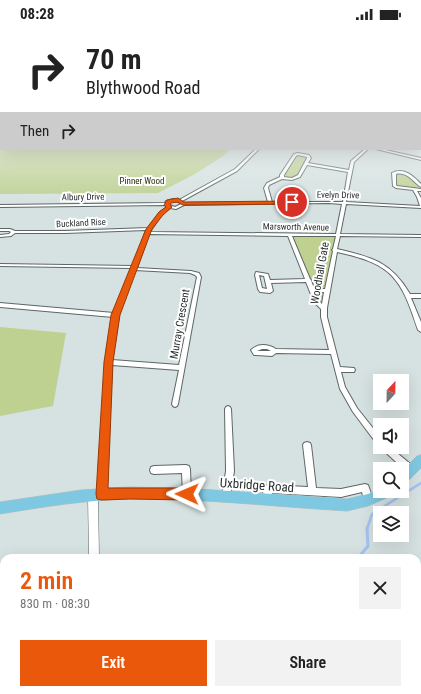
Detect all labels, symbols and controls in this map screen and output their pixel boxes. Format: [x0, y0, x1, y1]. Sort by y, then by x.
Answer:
text: 08:28 [20, 5, 54, 23]
text: 70 m [86, 43, 142, 76]
icon: right [20, 44, 72, 96]
text: Blythwood Road [86, 77, 200, 98]
icon: right [57, 120, 79, 142]
text: Then [20, 122, 49, 140]
park label: Pinner Wood [119, 176, 165, 186]
pin [275, 185, 309, 219]
street label: Evelyn Drive [317, 190, 359, 200]
icon: arrive [281, 191, 303, 213]
street label: Albury Drive [62, 192, 104, 202]
street label: Buckland Rise [56, 217, 106, 229]
street label: Marsworth Avenue [263, 221, 329, 233]
street label: Woodhall Gate [308, 241, 332, 305]
street label: Murray Crescent [167, 288, 193, 360]
north arrow [373, 374, 409, 410]
map controls [373, 374, 409, 542]
button: sound [373, 418, 409, 454]
button: search [373, 462, 409, 498]
position arrow [166, 473, 208, 515]
street label: Uxbridge Road [219, 475, 295, 495]
button: layers [373, 506, 409, 542]
text: 2 min [20, 567, 73, 595]
button: close [359, 567, 401, 609]
text: 830 m · 08:30 [20, 596, 90, 611]
button: Exit [20, 640, 207, 686]
button: Share [215, 640, 401, 686]

